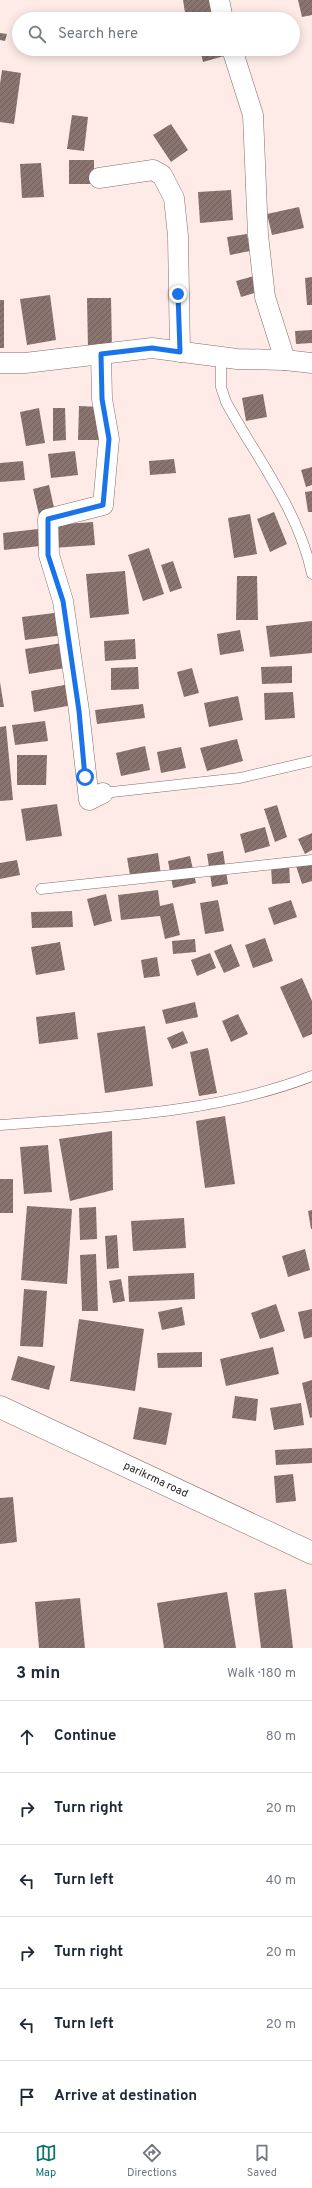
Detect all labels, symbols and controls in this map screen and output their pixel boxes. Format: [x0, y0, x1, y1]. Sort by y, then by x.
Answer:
search box [12, 12, 300, 56]
icon: search [26, 23, 48, 45]
text: Search here [58, 25, 138, 44]
route end [169, 285, 187, 303]
route start [76, 768, 94, 786]
street label: parikrma road [121, 1459, 190, 1501]
text: 3 min [16, 1663, 60, 1685]
text: Walk · 180 m [227, 1666, 296, 1682]
icon: ahead [16, 1726, 38, 1748]
text: Continue [54, 1727, 116, 1746]
text: 80 m [266, 1729, 296, 1745]
icon: right [16, 1798, 38, 1820]
text: Turn right [54, 1799, 123, 1818]
text: 20 m [266, 1801, 296, 1817]
icon: left [16, 1870, 38, 1892]
text: Turn left [54, 1871, 114, 1890]
text: 40 m [266, 1873, 296, 1889]
icon: right [16, 1942, 38, 1964]
text: Turn right [54, 1943, 123, 1962]
text: 20 m [266, 1945, 296, 1961]
icon: left [16, 2014, 38, 2036]
text: Turn left [54, 2015, 114, 2034]
text: 20 m [266, 2017, 296, 2033]
icon: arrive [16, 2086, 38, 2108]
text: Arrive at destination [54, 2087, 197, 2106]
tab: Map [35, 2142, 57, 2180]
tab: Directions [127, 2142, 177, 2180]
tab: Saved [247, 2142, 277, 2180]

